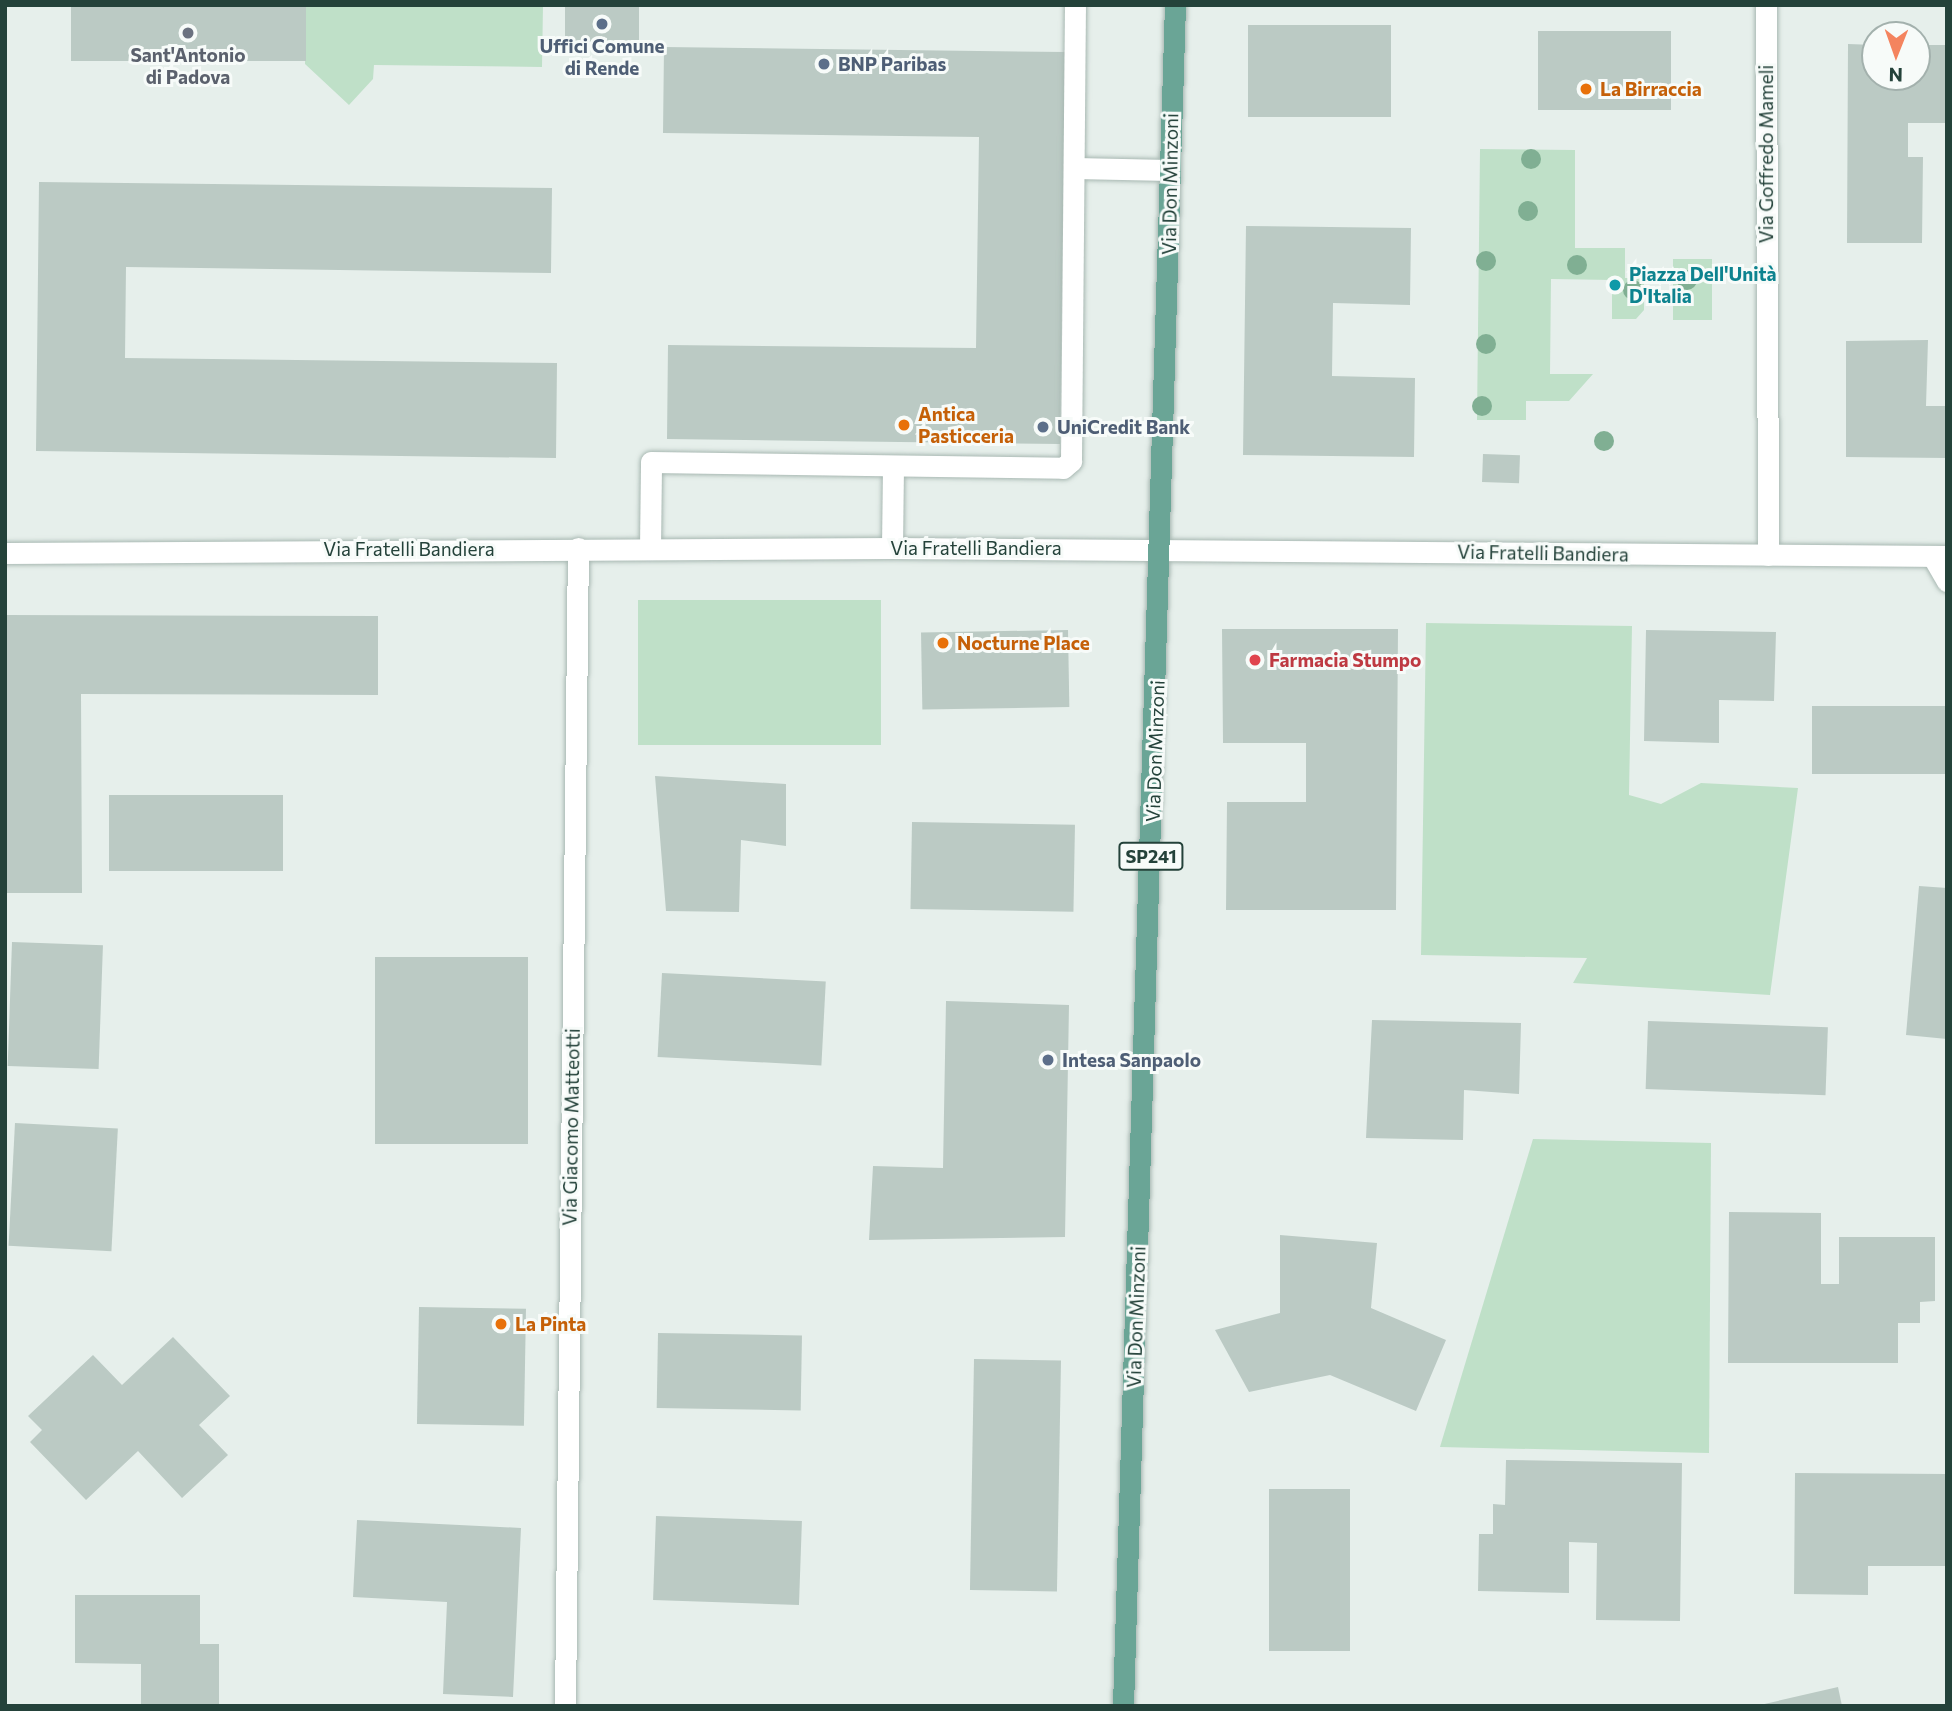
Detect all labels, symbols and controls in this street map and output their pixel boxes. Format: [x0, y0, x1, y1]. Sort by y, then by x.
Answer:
marker: Uffici Comune di Rende [594, 16, 610, 32]
north arrow [1861, 21, 1931, 91]
marker: Sant'Antonio di Padova [180, 25, 196, 41]
place label: Uffici Comune di Rende [539, 35, 665, 79]
place label: Sant'Antonio di Padova [130, 44, 246, 88]
place label: BNP Paribas [838, 53, 946, 75]
marker: BNP Paribas [816, 56, 832, 72]
text: N [1888, 64, 1903, 87]
street label: Via Goffredo Mameli [1755, 65, 1777, 243]
place label: La Birraccia [1600, 78, 1702, 100]
marker: La Birraccia [1578, 81, 1594, 97]
street label: Via Don Minzoni [1157, 113, 1183, 255]
place label: Piazza Dell'Unità D'Italia [1629, 263, 1777, 307]
marker: Piazza Dell'Unità D'Italia [1607, 277, 1623, 293]
place label: Antica Pasticceria [918, 403, 1014, 447]
place label: UniCredit Bank [1057, 416, 1190, 438]
marker: Antica Pasticceria [896, 417, 912, 433]
marker: UniCredit Bank [1035, 419, 1051, 435]
street label: Via Fratelli Bandiera [890, 537, 1062, 559]
street label: Via Fratelli Bandiera [323, 538, 495, 560]
street label: Via Fratelli Bandiera [1457, 540, 1629, 566]
place label: Nocturne Place [957, 632, 1090, 654]
marker: Nocturne Place [935, 635, 951, 651]
place label: Farmacia Stumpo [1269, 649, 1421, 671]
marker: Farmacia Stumpo [1247, 652, 1263, 668]
street label: Via Don Minzoni [1141, 680, 1169, 822]
road number: SP241 [1118, 842, 1184, 870]
street label: Via Giacomo Matteotti [558, 1028, 584, 1226]
place label: Intesa Sanpaolo [1062, 1049, 1201, 1071]
marker: Intesa Sanpaolo [1040, 1052, 1056, 1068]
street label: Via Don Minzoni [1122, 1246, 1150, 1388]
place label: La Pinta [515, 1313, 586, 1335]
marker: La Pinta [493, 1316, 509, 1332]

